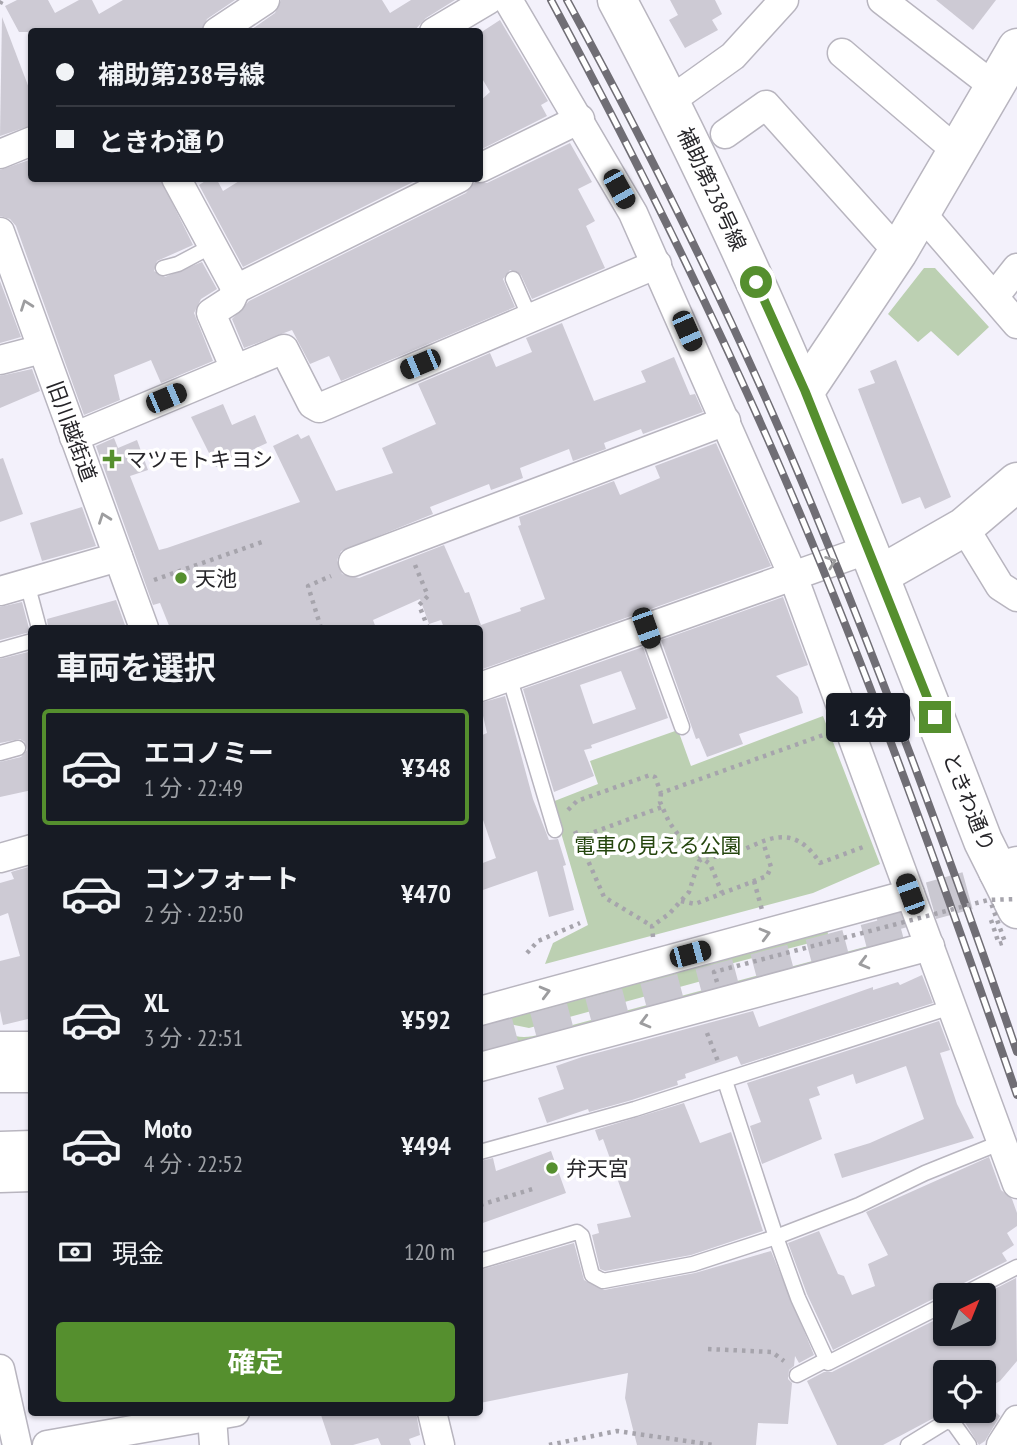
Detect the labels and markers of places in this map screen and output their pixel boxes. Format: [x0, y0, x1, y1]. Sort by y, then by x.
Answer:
place label: マツモトキヨシ [126, 446, 273, 473]
marker: マツモトキヨシ [104, 451, 120, 467]
place label: 天池 [195, 565, 237, 592]
marker: 天池 [173, 570, 189, 586]
place label: 弁天宮 [566, 1155, 629, 1182]
marker: 弁天宮 [544, 1160, 560, 1176]

